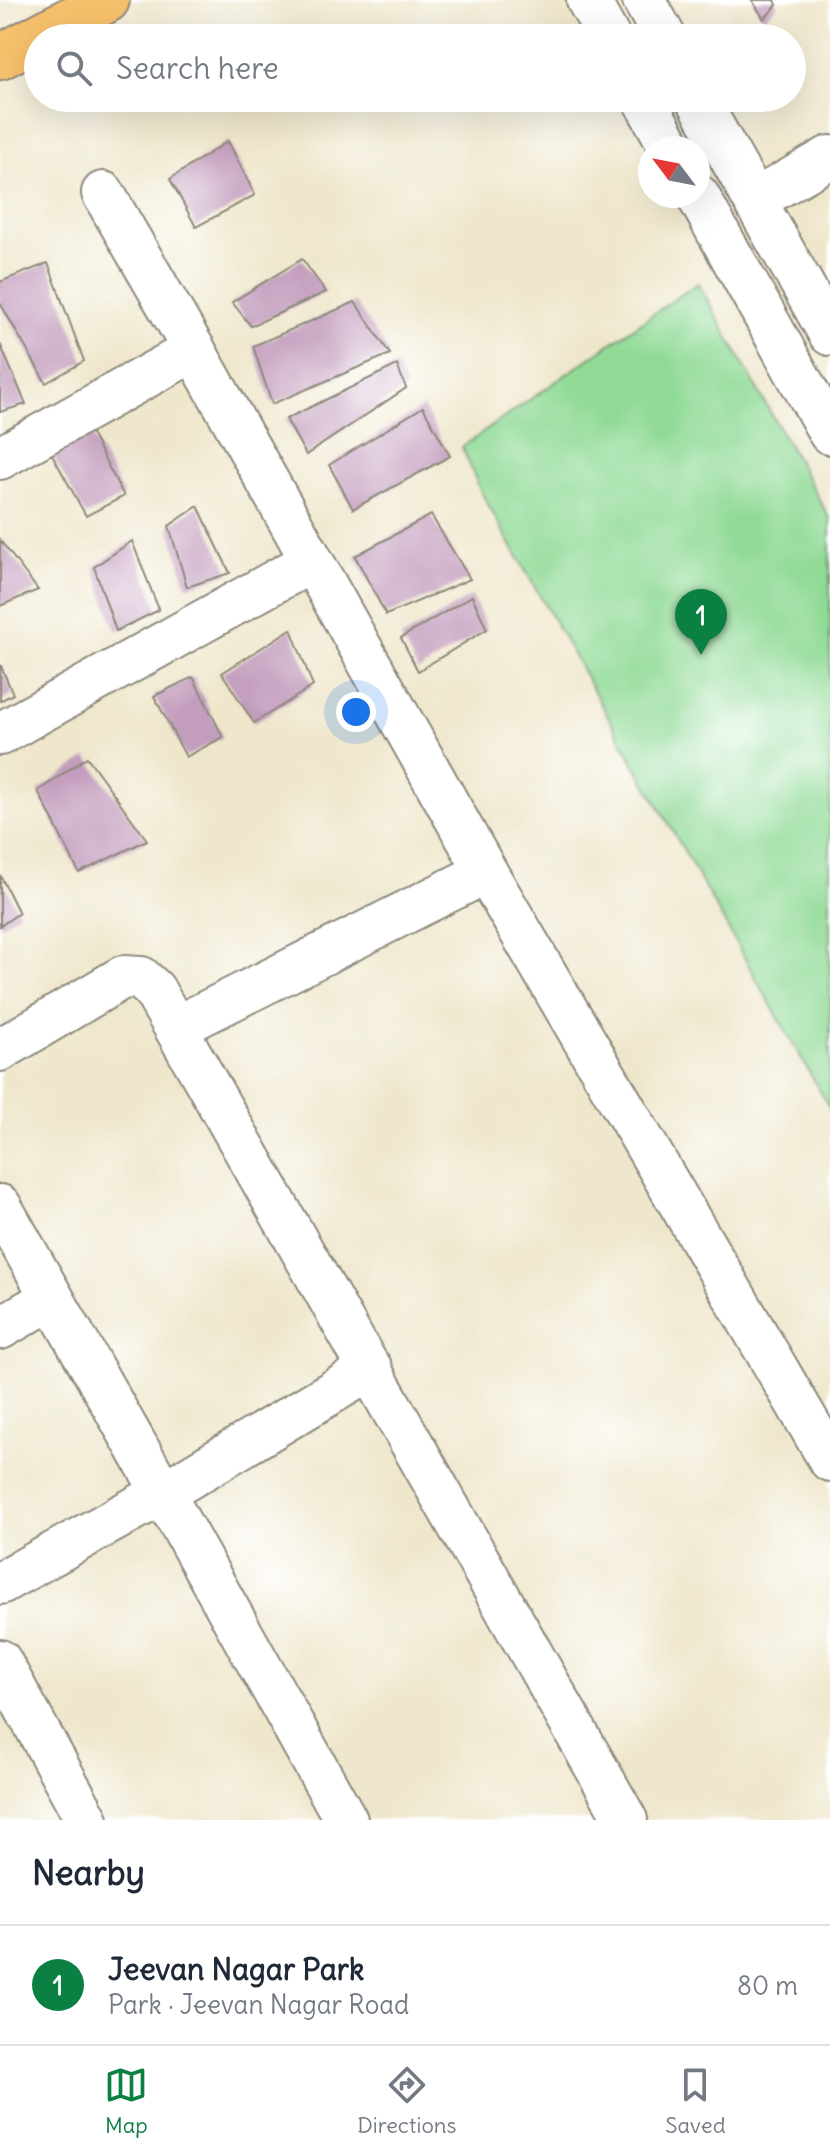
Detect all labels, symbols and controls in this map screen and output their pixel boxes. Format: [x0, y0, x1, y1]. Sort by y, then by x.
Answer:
search box [24, 24, 806, 112]
icon: search [52, 46, 96, 90]
text: Search here [116, 49, 279, 87]
north arrow [638, 136, 710, 208]
pin: 1 [675, 589, 727, 655]
your location [336, 692, 376, 732]
text: Nearby [32, 1851, 145, 1894]
text: Jeevan Nagar Park [108, 1950, 364, 1988]
text: 1 [53, 1969, 63, 2002]
text: 80 m [737, 1969, 798, 2002]
text: Park · Jeevan Nagar Road [108, 1988, 409, 2021]
tab: Map [104, 2063, 148, 2139]
tab: Directions [357, 2063, 457, 2139]
tab: Saved [665, 2063, 726, 2139]

